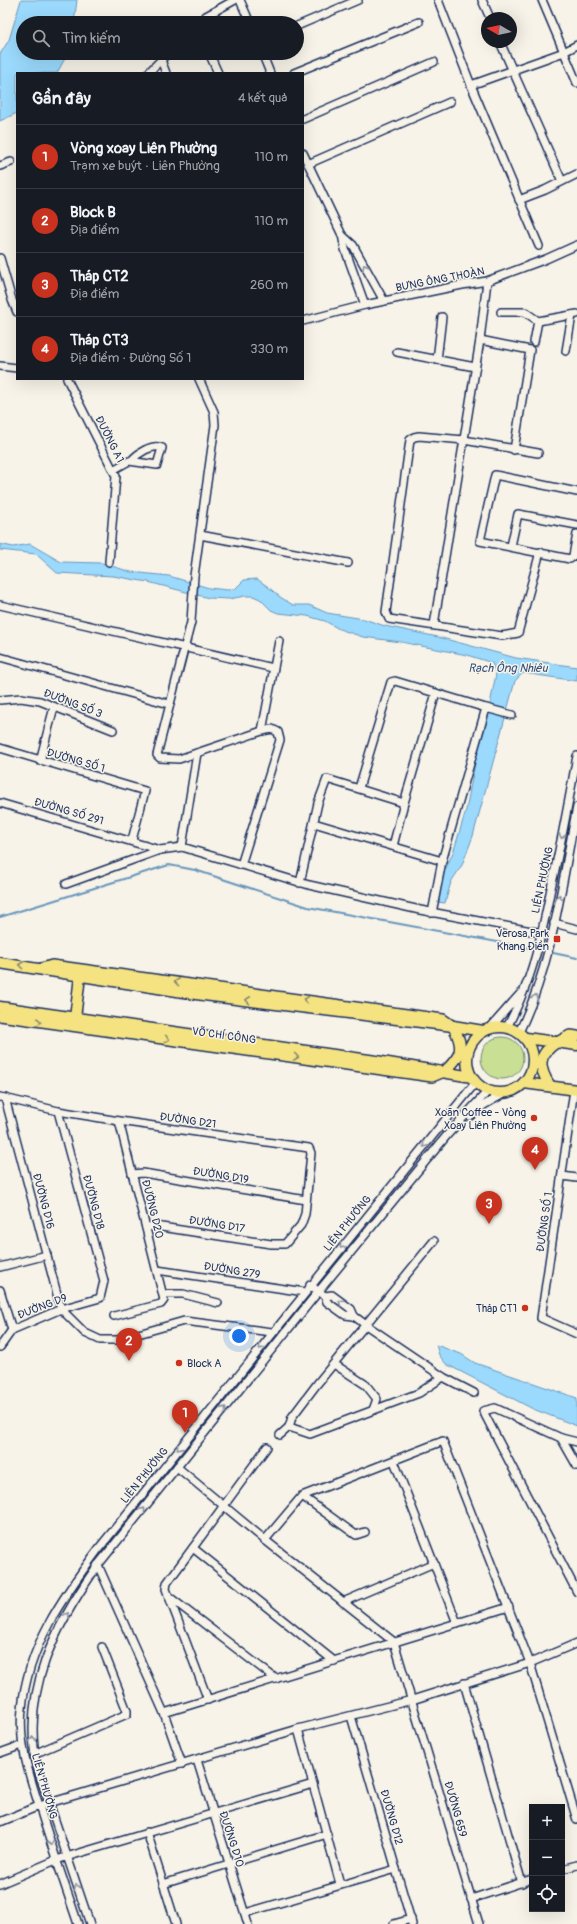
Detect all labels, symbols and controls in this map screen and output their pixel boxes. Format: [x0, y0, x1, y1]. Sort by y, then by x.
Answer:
north arrow [481, 12, 517, 48]
search box [16, 16, 304, 60]
icon: search [30, 27, 52, 49]
text: Tìm kiếm [62, 29, 121, 48]
text: Gần đây [32, 88, 91, 109]
text: 4 kết quả [238, 90, 288, 106]
text: Vòng xoay Liên Phường [70, 139, 217, 158]
text: 1 [42, 149, 48, 165]
text: 110 m [255, 149, 288, 165]
text: Trạm xe buýt · Liên Phường [70, 158, 220, 174]
text: Block B [70, 203, 116, 222]
text: 2 [41, 213, 49, 229]
text: 110 m [255, 213, 288, 229]
text: Địa điểm [70, 222, 119, 238]
one-way arrow [363, 264, 370, 271]
street label: BƯNG ÔNG THOÀN [395, 264, 486, 294]
text: Tháp CT2 [70, 267, 129, 286]
text: 3 [41, 277, 49, 293]
text: 260 m [250, 277, 288, 293]
text: Địa điểm [70, 286, 119, 302]
text: Tháp CT3 [70, 331, 129, 350]
text: 4 [41, 341, 49, 357]
text: 330 m [250, 341, 288, 357]
text: Địa điểm · Đường Số 1 [70, 350, 191, 366]
street label: ĐƯỜNG A1 [92, 414, 127, 465]
water label: Rạch Ông Nhiêu [468, 660, 549, 676]
street label: ĐƯỜNG SỐ 3 [42, 684, 105, 721]
street label: ĐƯỜNG SỐ 1 [45, 744, 107, 775]
street label: ĐƯỜNG SỐ 291 [33, 793, 106, 828]
one-way arrow [559, 833, 567, 839]
street label: LIÊN PHƯỜNG [529, 845, 556, 915]
one-way arrow [555, 894, 563, 900]
place label: Verosa Park Khang Điền [496, 927, 549, 953]
marker: Verosa Park Khang Điền [552, 934, 562, 944]
one-way arrow [17, 961, 24, 970]
one-way arrow [174, 978, 180, 987]
one-way arrow [530, 993, 538, 1000]
one-way arrow [245, 996, 251, 1005]
one-way arrow [303, 996, 309, 1005]
one-way arrow [35, 1017, 42, 1026]
street label: VÕ CHÍ CÔNG [191, 1025, 257, 1046]
one-way arrow [164, 1034, 170, 1043]
one-way arrow [293, 1052, 299, 1061]
place label: Xoăn Coffee - Vòng Xoay Liên Phường [435, 1106, 526, 1132]
street label: ĐƯỜNG D21 [159, 1110, 217, 1131]
marker: Xoăn Coffee - Vòng Xoay Liên Phường [529, 1113, 539, 1123]
pin: 4 [522, 1137, 548, 1170]
one-way arrow [422, 1140, 429, 1148]
street label: ĐƯỜNG D19 [192, 1165, 250, 1186]
street label: ĐƯỜNG D16 [30, 1172, 57, 1230]
street label: ĐƯỜNG D18 [80, 1173, 107, 1231]
street label: ĐƯỜNG D20 [139, 1178, 166, 1240]
pin: 3 [476, 1191, 502, 1224]
street label: ĐƯỜNG SỐ 1 [532, 1191, 555, 1253]
street label: LIÊN PHƯỜNG [321, 1193, 374, 1254]
street label: ĐƯỜNG D17 [188, 1214, 246, 1235]
one-way arrow [340, 1241, 347, 1248]
street label: ĐƯỜNG 279 [203, 1260, 261, 1281]
street label: ĐƯỜNG D9 [16, 1291, 69, 1322]
one-way arrow [339, 1300, 346, 1307]
place label: Tháp CT1 [476, 1302, 517, 1315]
marker: Tháp CT1 [520, 1303, 530, 1313]
your location [229, 1326, 249, 1346]
pin: 2 [116, 1328, 142, 1361]
one-way arrow [258, 1342, 265, 1349]
place label: Block A [187, 1357, 221, 1370]
marker: Block A [174, 1358, 184, 1368]
pin: 1 [172, 1400, 198, 1433]
one-way arrow [219, 1406, 226, 1413]
one-way arrow [177, 1444, 184, 1451]
street label: LIÊN PHƯỜNG [118, 1445, 171, 1506]
one-way arrow [138, 1508, 145, 1515]
one-way arrow [62, 1612, 70, 1620]
one-way arrow [29, 1736, 38, 1742]
street label: LIÊN PHƯỜNG [29, 1752, 60, 1821]
street label: ĐƯỜNG 659 [441, 1780, 470, 1839]
street label: ĐƯỜNG D12 [377, 1788, 406, 1846]
map controls [529, 1804, 565, 1912]
button: + [529, 1804, 565, 1840]
street label: ĐƯỜNG D10 [216, 1809, 247, 1869]
one-way arrow [46, 1840, 55, 1847]
button: − [529, 1840, 565, 1876]
button: locate [529, 1876, 565, 1912]
one-way arrow [74, 1884, 82, 1891]

